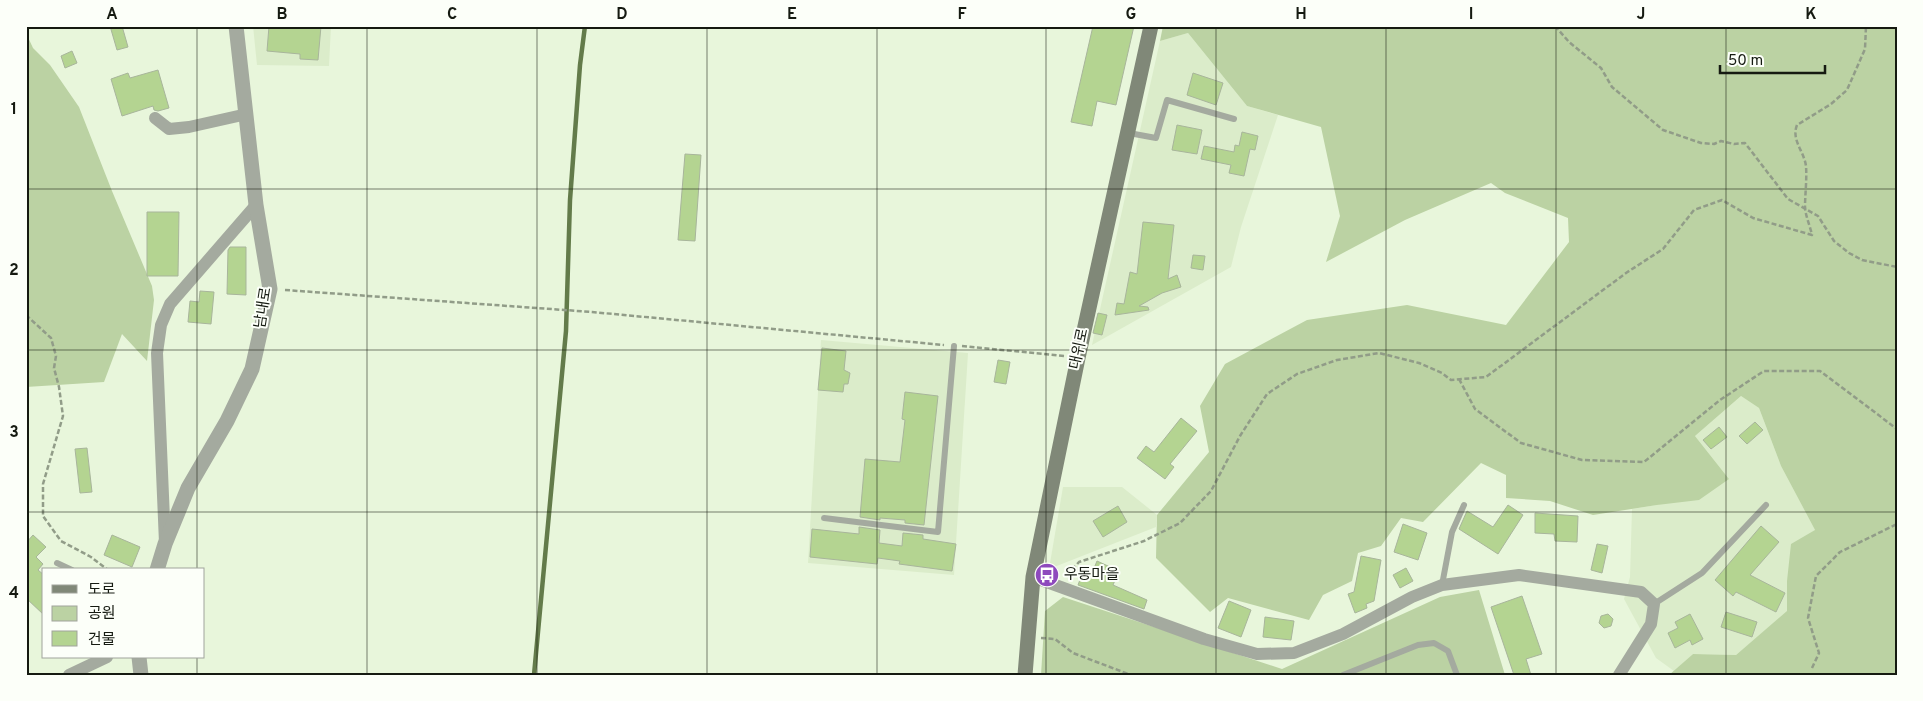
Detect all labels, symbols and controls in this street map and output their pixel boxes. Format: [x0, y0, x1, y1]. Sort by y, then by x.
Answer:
text: A [106, 5, 118, 25]
text: B [276, 5, 288, 25]
text: C [447, 5, 457, 25]
text: D [616, 5, 628, 25]
text: E [787, 5, 797, 25]
text: F [957, 5, 967, 25]
text: G [1126, 5, 1136, 25]
text: H [1295, 5, 1307, 25]
text: I [1469, 5, 1473, 25]
text: J [1637, 5, 1645, 25]
text: K [1805, 5, 1817, 25]
scale bar [1720, 42, 1826, 74]
text: 50 m [1728, 52, 1763, 71]
text: 1 [11, 100, 17, 120]
text: 2 [9, 261, 19, 281]
street label: 남내로 [251, 286, 277, 330]
street label: 대위로 [1066, 327, 1094, 371]
text: 3 [9, 423, 19, 443]
bus stop icon: 우동마을 [1034, 562, 1060, 588]
place label: 우동마을 [1064, 566, 1119, 585]
legend [42, 568, 205, 658]
text: 도로 [88, 581, 116, 600]
text: 4 [9, 584, 19, 604]
text: 공원 [88, 605, 116, 624]
text: 건물 [88, 631, 116, 650]

